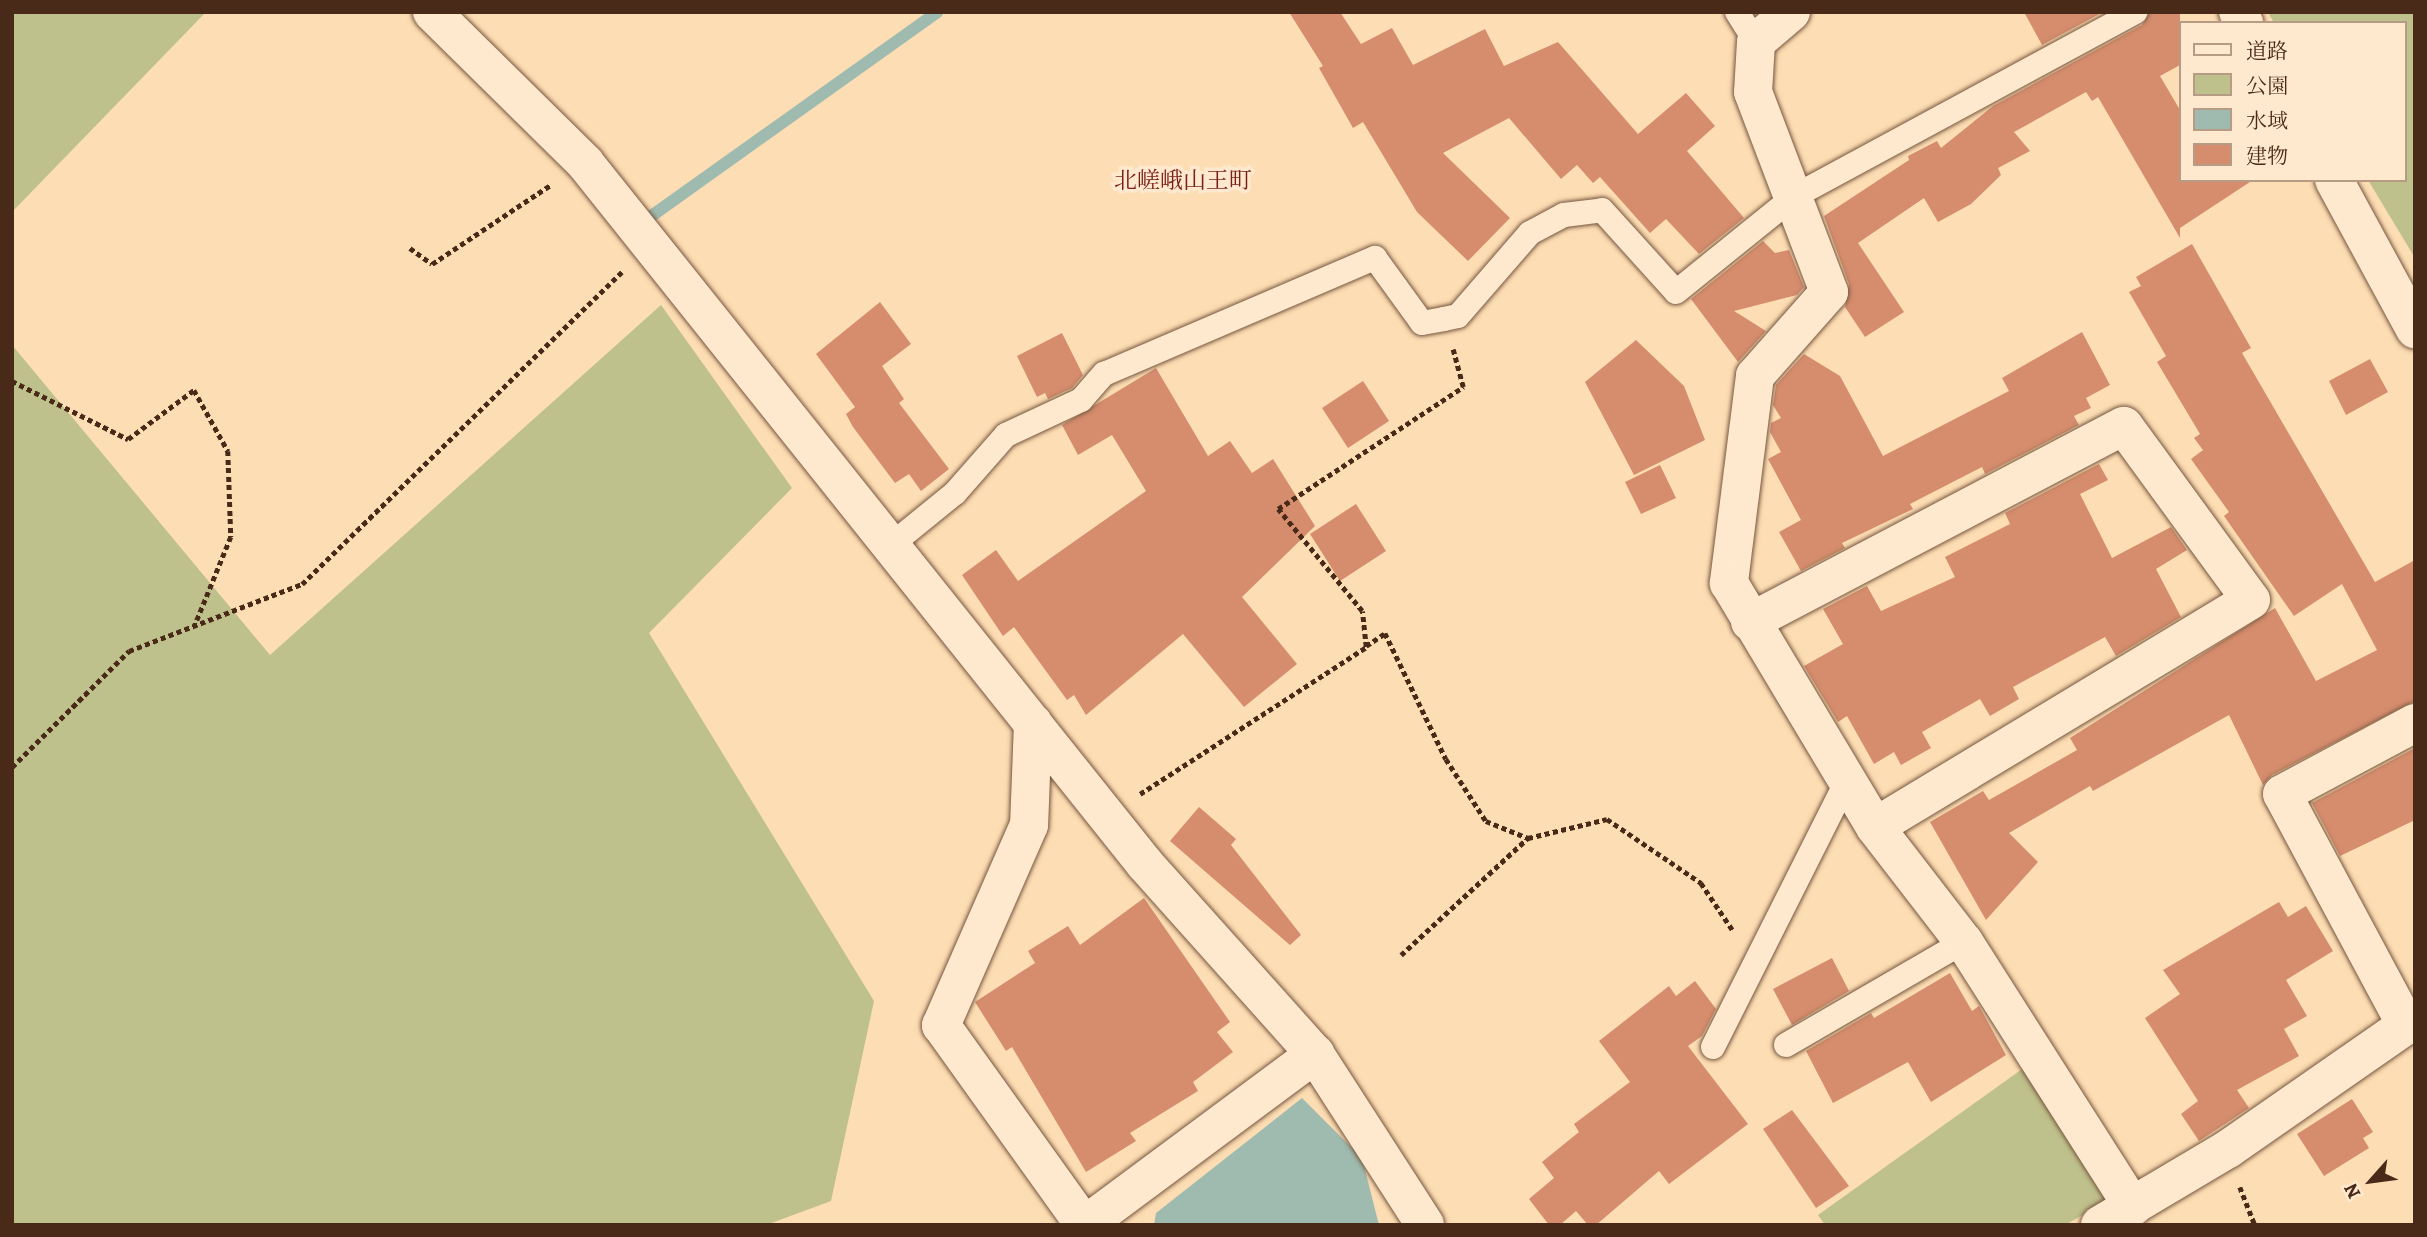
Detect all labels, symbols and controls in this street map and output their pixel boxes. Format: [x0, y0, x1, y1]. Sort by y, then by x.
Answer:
legend [2178, 21, 2406, 182]
text: 道路 [2246, 37, 2288, 65]
text: 公園 [2246, 72, 2288, 100]
text: 水域 [2246, 107, 2288, 135]
text: 建物 [2246, 142, 2288, 170]
district label: 北嵯峨山王町 [1114, 167, 1252, 195]
north arrow [2336, 1146, 2406, 1216]
text: N [2338, 1179, 2367, 1203]

